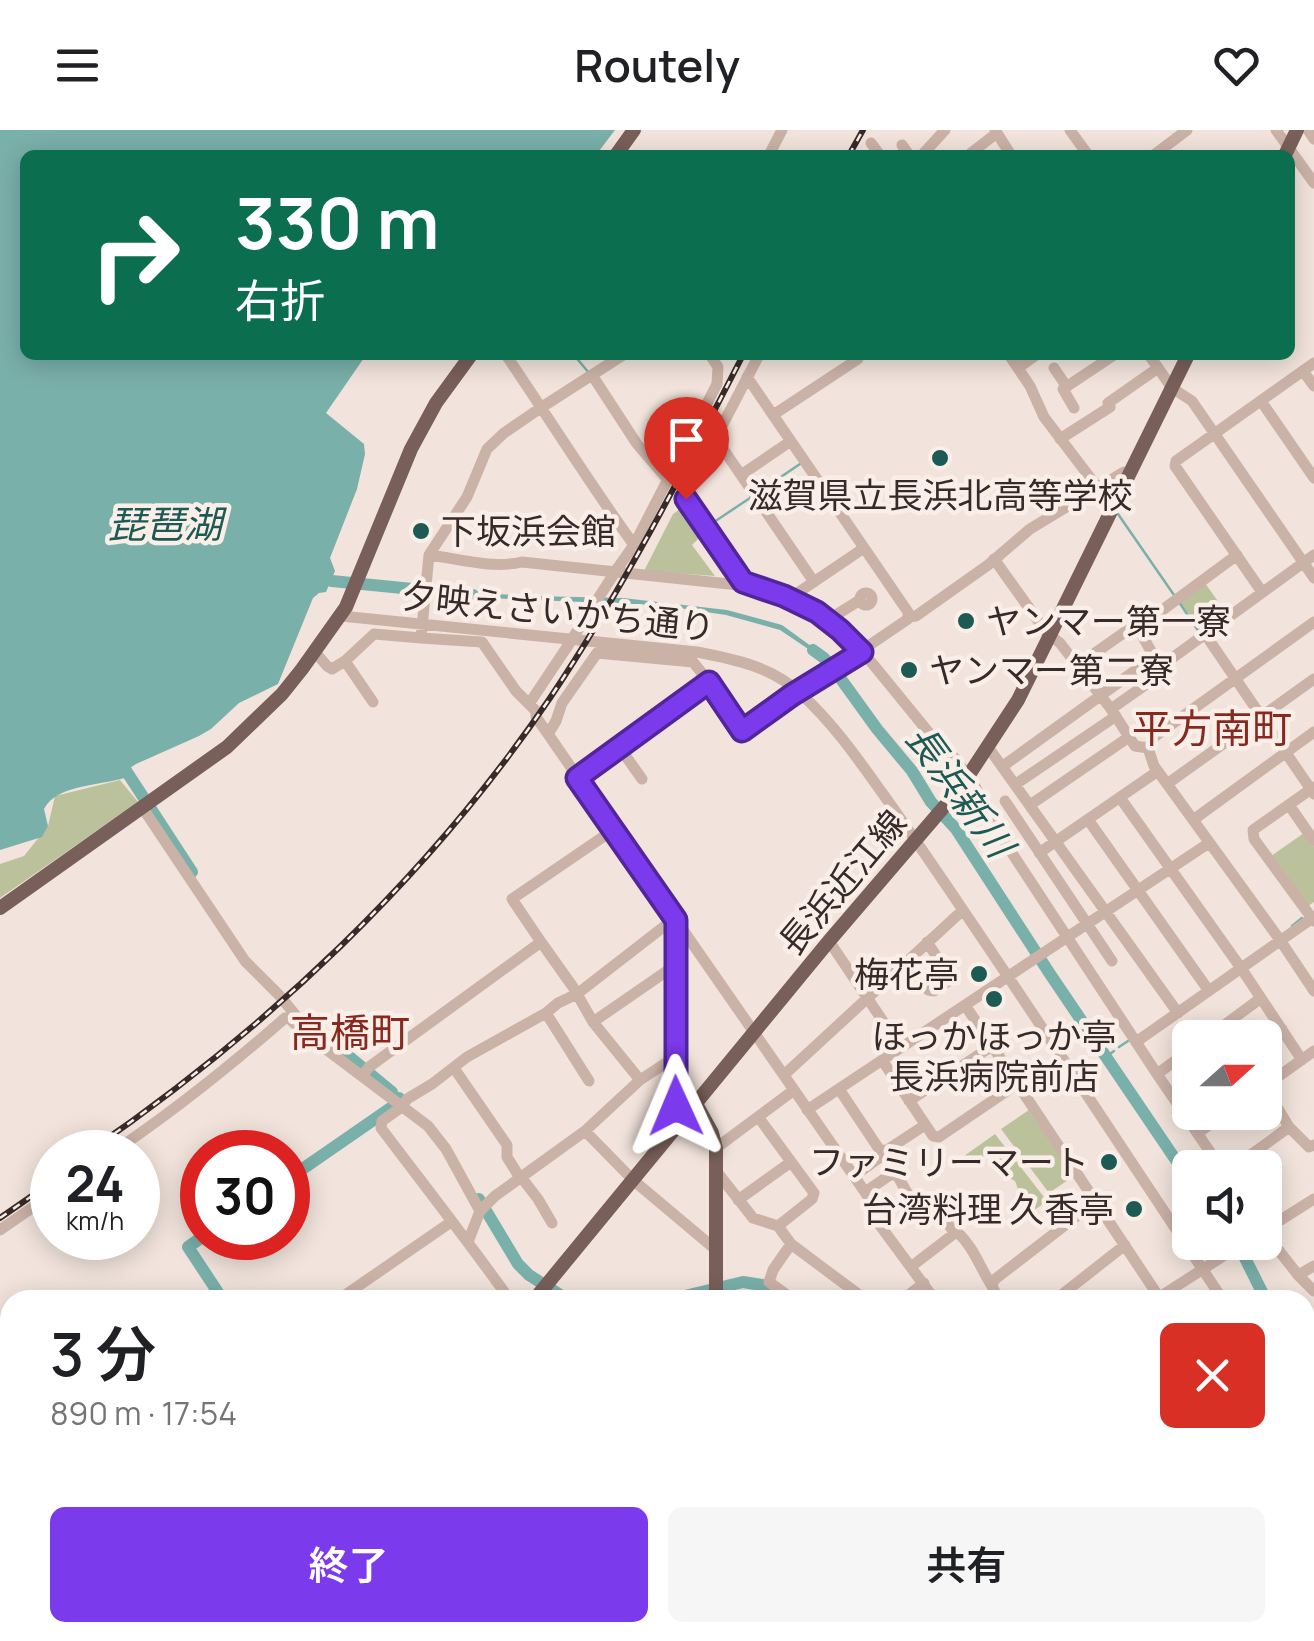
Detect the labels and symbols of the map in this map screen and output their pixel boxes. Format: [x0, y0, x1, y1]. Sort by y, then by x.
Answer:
pin [644, 397, 729, 500]
marker: 滋賀県立長浜北高等学校 [929, 447, 951, 469]
place label: 滋賀県立長浜北高等学校 [747, 471, 1133, 519]
water label: 琵琶湖 [108, 497, 227, 549]
place label: 下坂浜会館 [441, 507, 616, 555]
marker: 下坂浜会館 [410, 520, 432, 542]
street label: 夕映えさいかち通り [399, 571, 717, 651]
place label: ヤンマー第一寮 [986, 597, 1231, 645]
marker: ヤンマー第一寮 [955, 610, 977, 632]
place label: ヤンマー第二寮 [929, 646, 1174, 694]
marker: ヤンマー第二寮 [898, 659, 920, 681]
district label: 平方南町 [1132, 700, 1292, 755]
water label: 長浜新川 [895, 713, 1029, 870]
street label: 長浜近江線 [767, 800, 917, 964]
place label: 梅花亭 [854, 950, 959, 998]
marker: 梅花亭 [968, 963, 990, 985]
marker: ほっかほっか亭 長浜病院前店 [983, 988, 1005, 1010]
district label: 高橋町 [290, 1004, 410, 1059]
place label: ほっかほっか亭 長浜病院前店 [871, 1012, 1117, 1100]
north arrow [1172, 1020, 1282, 1130]
position arrow [624, 1054, 728, 1158]
speed limit sign: 30 [180, 1130, 310, 1260]
place label: ファミリーマート [809, 1138, 1089, 1186]
marker: ファミリーマート [1098, 1151, 1120, 1173]
place label: 台湾料理 久香亭 [862, 1185, 1114, 1233]
marker: 台湾料理 久香亭 [1123, 1198, 1145, 1220]

